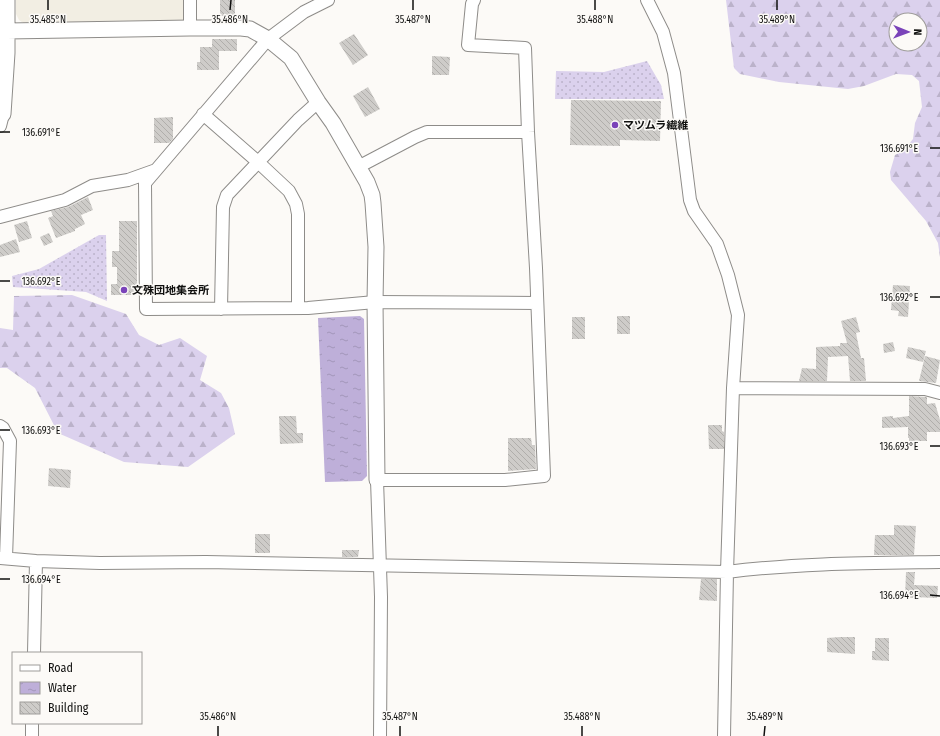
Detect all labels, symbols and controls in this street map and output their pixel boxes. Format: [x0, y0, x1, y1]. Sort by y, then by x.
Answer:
north arrow [888, 12, 928, 52]
text: 35.485°N [30, 14, 66, 26]
text: 35.486°N [212, 14, 248, 26]
text: 35.487°N [395, 14, 431, 26]
text: 35.488°N [577, 14, 613, 26]
text: 35.489°N [759, 14, 795, 26]
text: N [911, 29, 924, 36]
place label: マツムラ繊維 [623, 119, 688, 132]
marker: マツムラ繊維 [610, 120, 620, 130]
text: 136.691°E [22, 127, 60, 139]
text: 136.691°E [880, 143, 918, 155]
text: 136.692°E [22, 276, 61, 288]
place label: 文殊団地集会所 [132, 284, 209, 297]
marker: 文殊団地集会所 [119, 285, 129, 295]
text: 136.692°E [880, 292, 919, 304]
text: 136.693°E [22, 425, 61, 437]
text: 136.693°E [880, 441, 919, 453]
text: 136.694°E [21, 574, 61, 586]
text: 136.694°E [879, 590, 919, 602]
legend [12, 652, 142, 724]
text: Road [48, 661, 73, 675]
text: Water [48, 681, 77, 695]
text: Building [48, 701, 89, 715]
text: 35.486°N [200, 711, 236, 723]
text: 35.487°N [382, 711, 418, 723]
text: 35.488°N [564, 711, 600, 723]
text: 35.489°N [747, 711, 783, 723]

